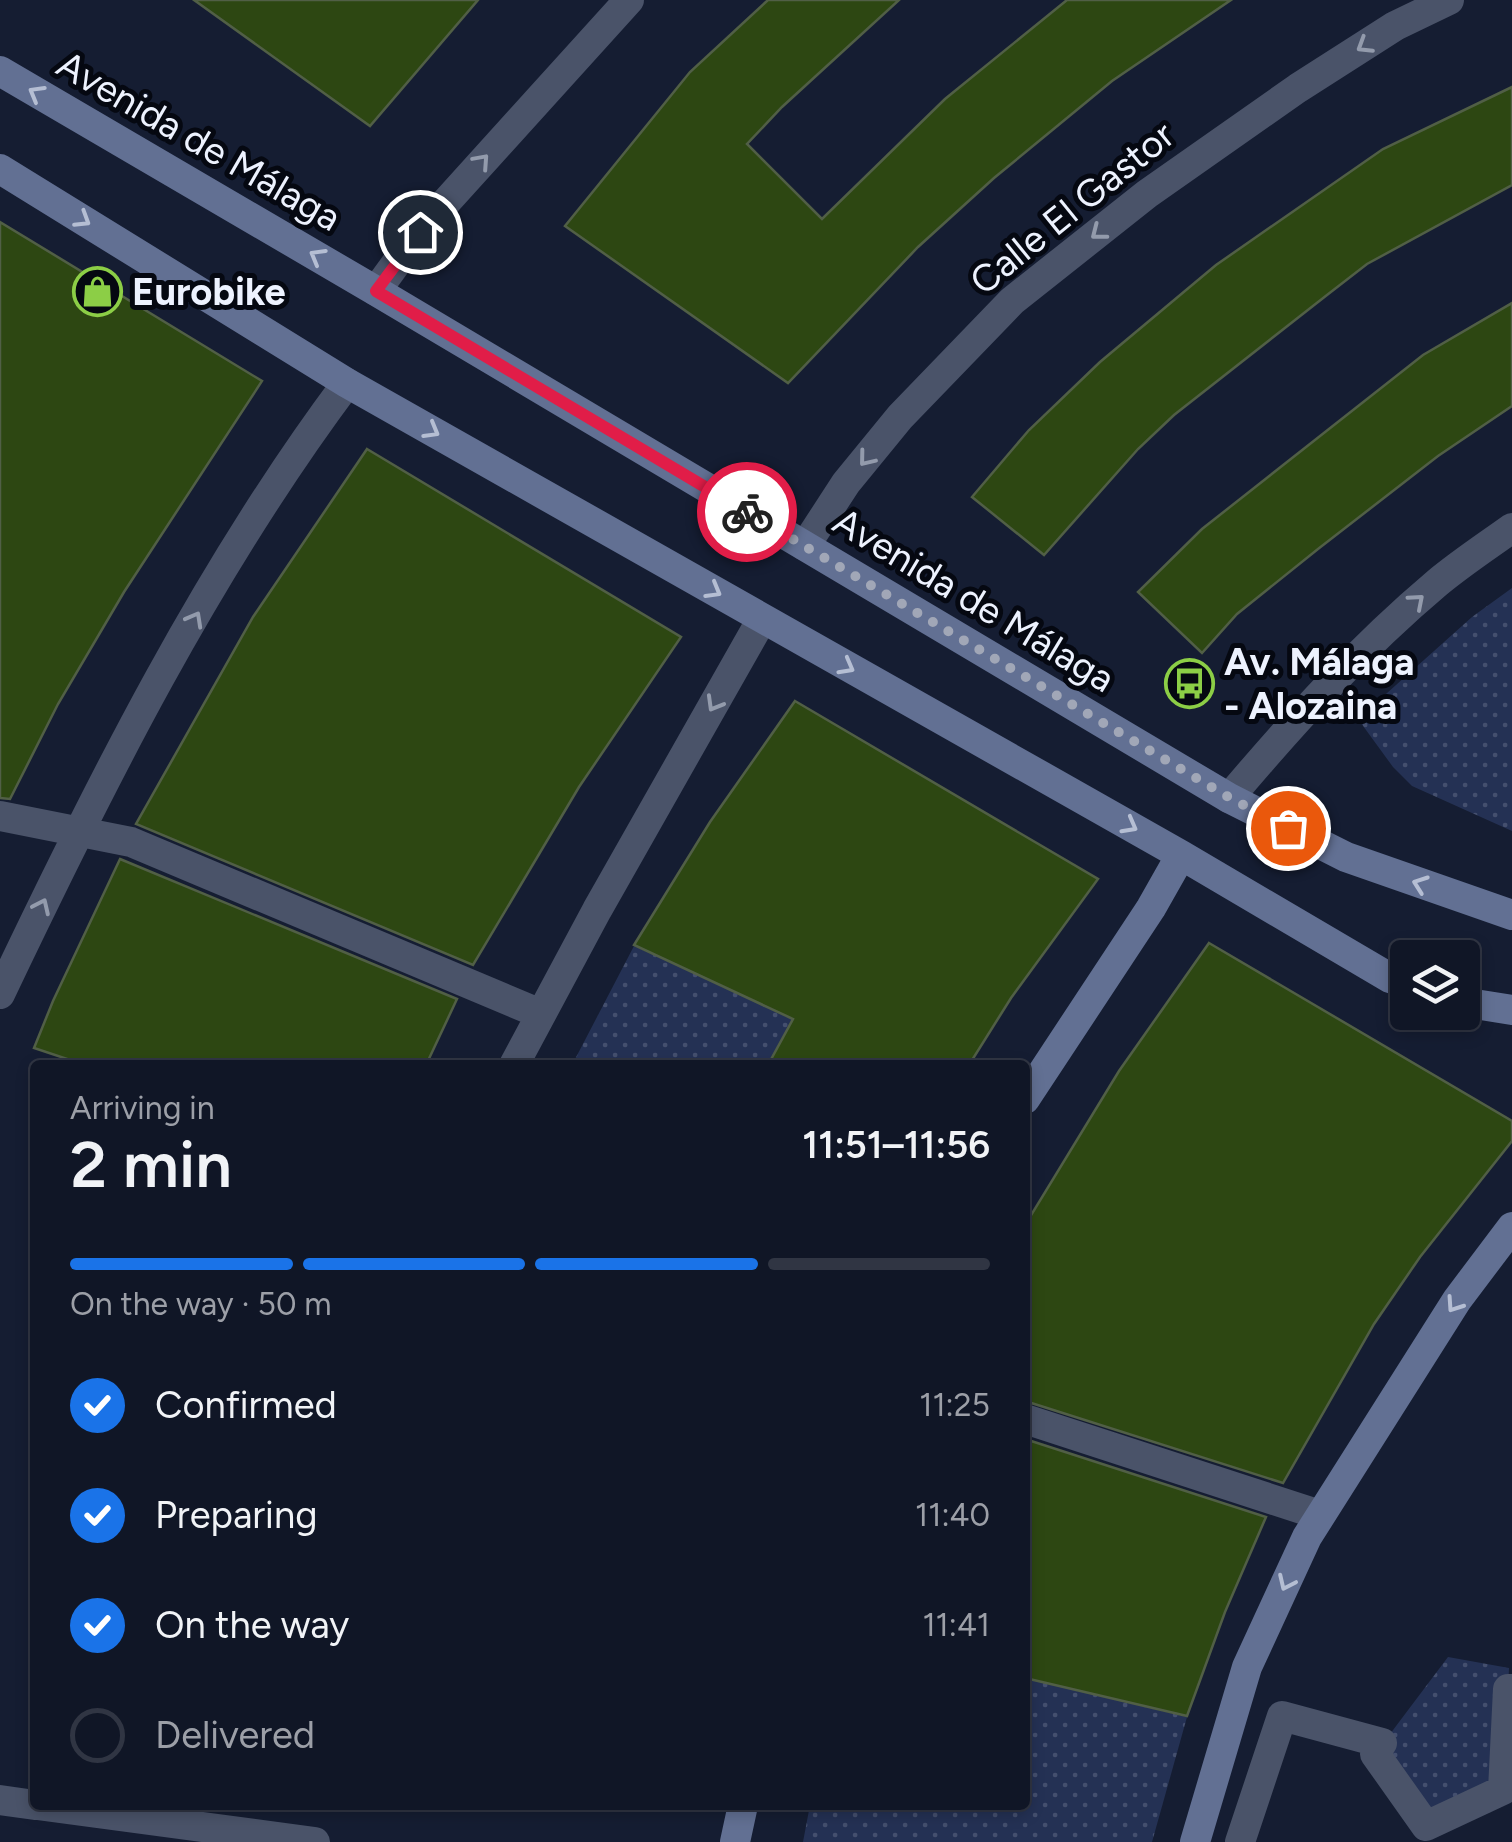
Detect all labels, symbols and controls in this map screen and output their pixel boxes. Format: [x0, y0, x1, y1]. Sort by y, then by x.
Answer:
one-way arrow [1356, 34, 1374, 53]
street label: Avenida de Málaga [49, 41, 349, 241]
one-way arrow [29, 86, 47, 105]
street label: Calle El Gastor [961, 112, 1183, 304]
one-way arrow [471, 154, 489, 173]
pin [378, 190, 463, 275]
icon: home [393, 205, 448, 260]
one-way arrow [72, 207, 90, 226]
one-way arrow [1091, 221, 1109, 239]
one-way arrow [310, 249, 328, 269]
shop icon: Eurobike [71, 266, 123, 318]
place label: Eurobike [132, 269, 286, 315]
one-way arrow [421, 418, 439, 438]
one-way arrow [860, 448, 878, 466]
courier [697, 462, 797, 562]
icon: bike [720, 485, 775, 540]
street label: Avenida de Málaga [825, 498, 1123, 702]
one-way arrow [703, 579, 721, 599]
one-way arrow [1405, 594, 1424, 612]
one-way arrow [182, 612, 202, 630]
place label: Av. Málaga - Alozaina [1224, 639, 1414, 729]
one-way arrow [836, 654, 854, 674]
bus stop icon: Av. Málaga - Alozaina [1163, 658, 1215, 710]
one-way arrow [707, 693, 726, 711]
pin [1246, 786, 1331, 871]
icon: bag [1261, 801, 1316, 856]
one-way arrow [1119, 814, 1137, 834]
one-way arrow [1412, 875, 1429, 896]
one-way arrow [29, 898, 49, 916]
map controls [1390, 940, 1480, 1030]
button: layers [1390, 940, 1480, 1030]
text: Arriving in [70, 1089, 215, 1127]
text: 11:51–11:56 [802, 1122, 990, 1168]
text: 2 min [70, 1125, 232, 1203]
text: On the way · 50 m [70, 1285, 332, 1323]
one-way arrow [1448, 1294, 1466, 1313]
icon: check [70, 1378, 125, 1433]
text: Confirmed [155, 1382, 337, 1428]
text: 11:25 [919, 1386, 990, 1424]
icon: check [70, 1488, 125, 1543]
text: Preparing [155, 1492, 317, 1538]
text: 11:40 [915, 1496, 990, 1534]
one-way arrow [1278, 1573, 1298, 1591]
icon: check [70, 1598, 125, 1653]
text: On the way [155, 1602, 349, 1648]
text: 11:41 [922, 1606, 990, 1644]
text: Delivered [155, 1712, 315, 1758]

